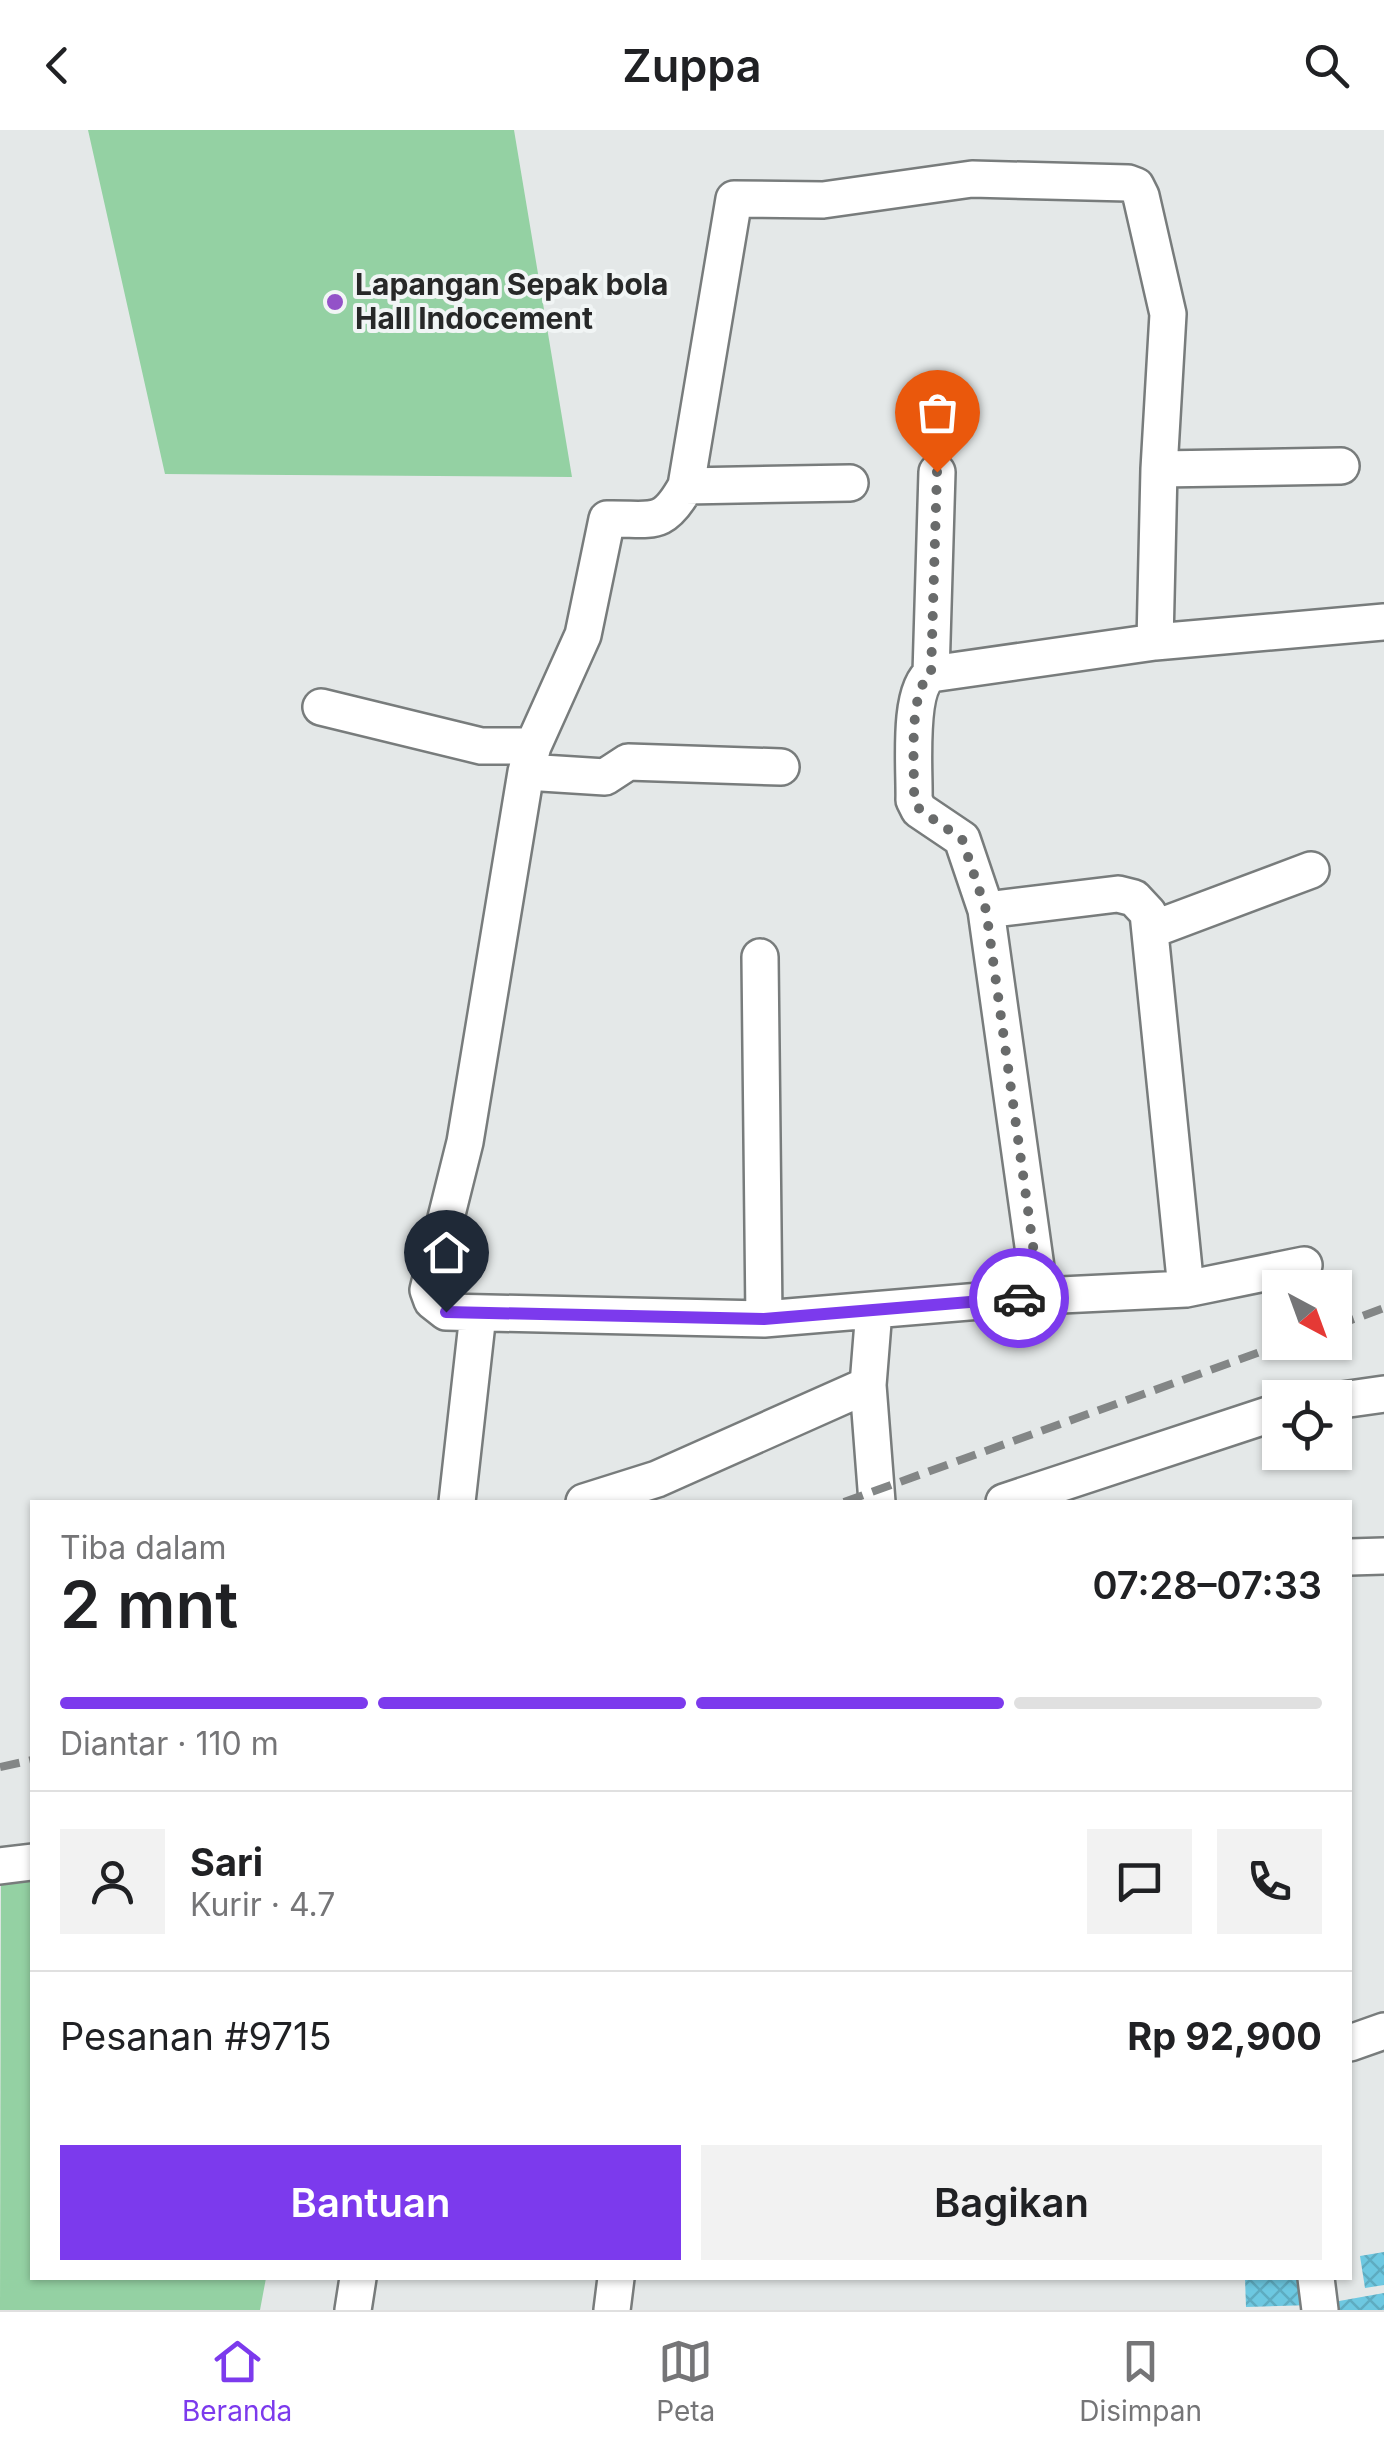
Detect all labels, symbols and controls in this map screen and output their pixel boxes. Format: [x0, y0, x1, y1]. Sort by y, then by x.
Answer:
icon: back [30, 38, 85, 93]
text: Zuppa [622, 38, 762, 93]
icon: search [1299, 38, 1354, 93]
place label: Lapangan Sepak bola Hall Indocement [355, 266, 668, 336]
marker: Lapangan Sepak bola Hall Indocement [324, 291, 346, 313]
pin [895, 370, 980, 473]
icon: bag [910, 385, 965, 440]
pin [404, 1210, 489, 1313]
icon: home [419, 1225, 474, 1280]
courier [969, 1248, 1069, 1348]
north arrow [1262, 1270, 1352, 1360]
map controls [1262, 1270, 1352, 1470]
icon: car [992, 1271, 1047, 1326]
button: locate [1262, 1380, 1352, 1470]
text: Tiba dalam [60, 1528, 227, 1567]
text: 07:28–07:33 [1093, 1562, 1322, 1608]
text: 2 mnt [60, 1565, 238, 1644]
text: Diantar · 110 m [60, 1724, 279, 1763]
button: person [60, 1829, 165, 1934]
button: chat [1087, 1829, 1192, 1934]
button: phone [1217, 1829, 1322, 1934]
text: Sari [190, 1839, 263, 1885]
text: Kurir · 4.7 [190, 1885, 335, 1924]
text: Pesanan #9715 [60, 2013, 332, 2059]
text: Rp 92,900 [1127, 2013, 1322, 2059]
button: Bantuan [60, 2145, 681, 2260]
button: Bagikan [701, 2145, 1322, 2260]
tab: Beranda [182, 2334, 292, 2428]
tab: Peta [656, 2334, 715, 2428]
tab: Disimpan [1079, 2334, 1202, 2428]

